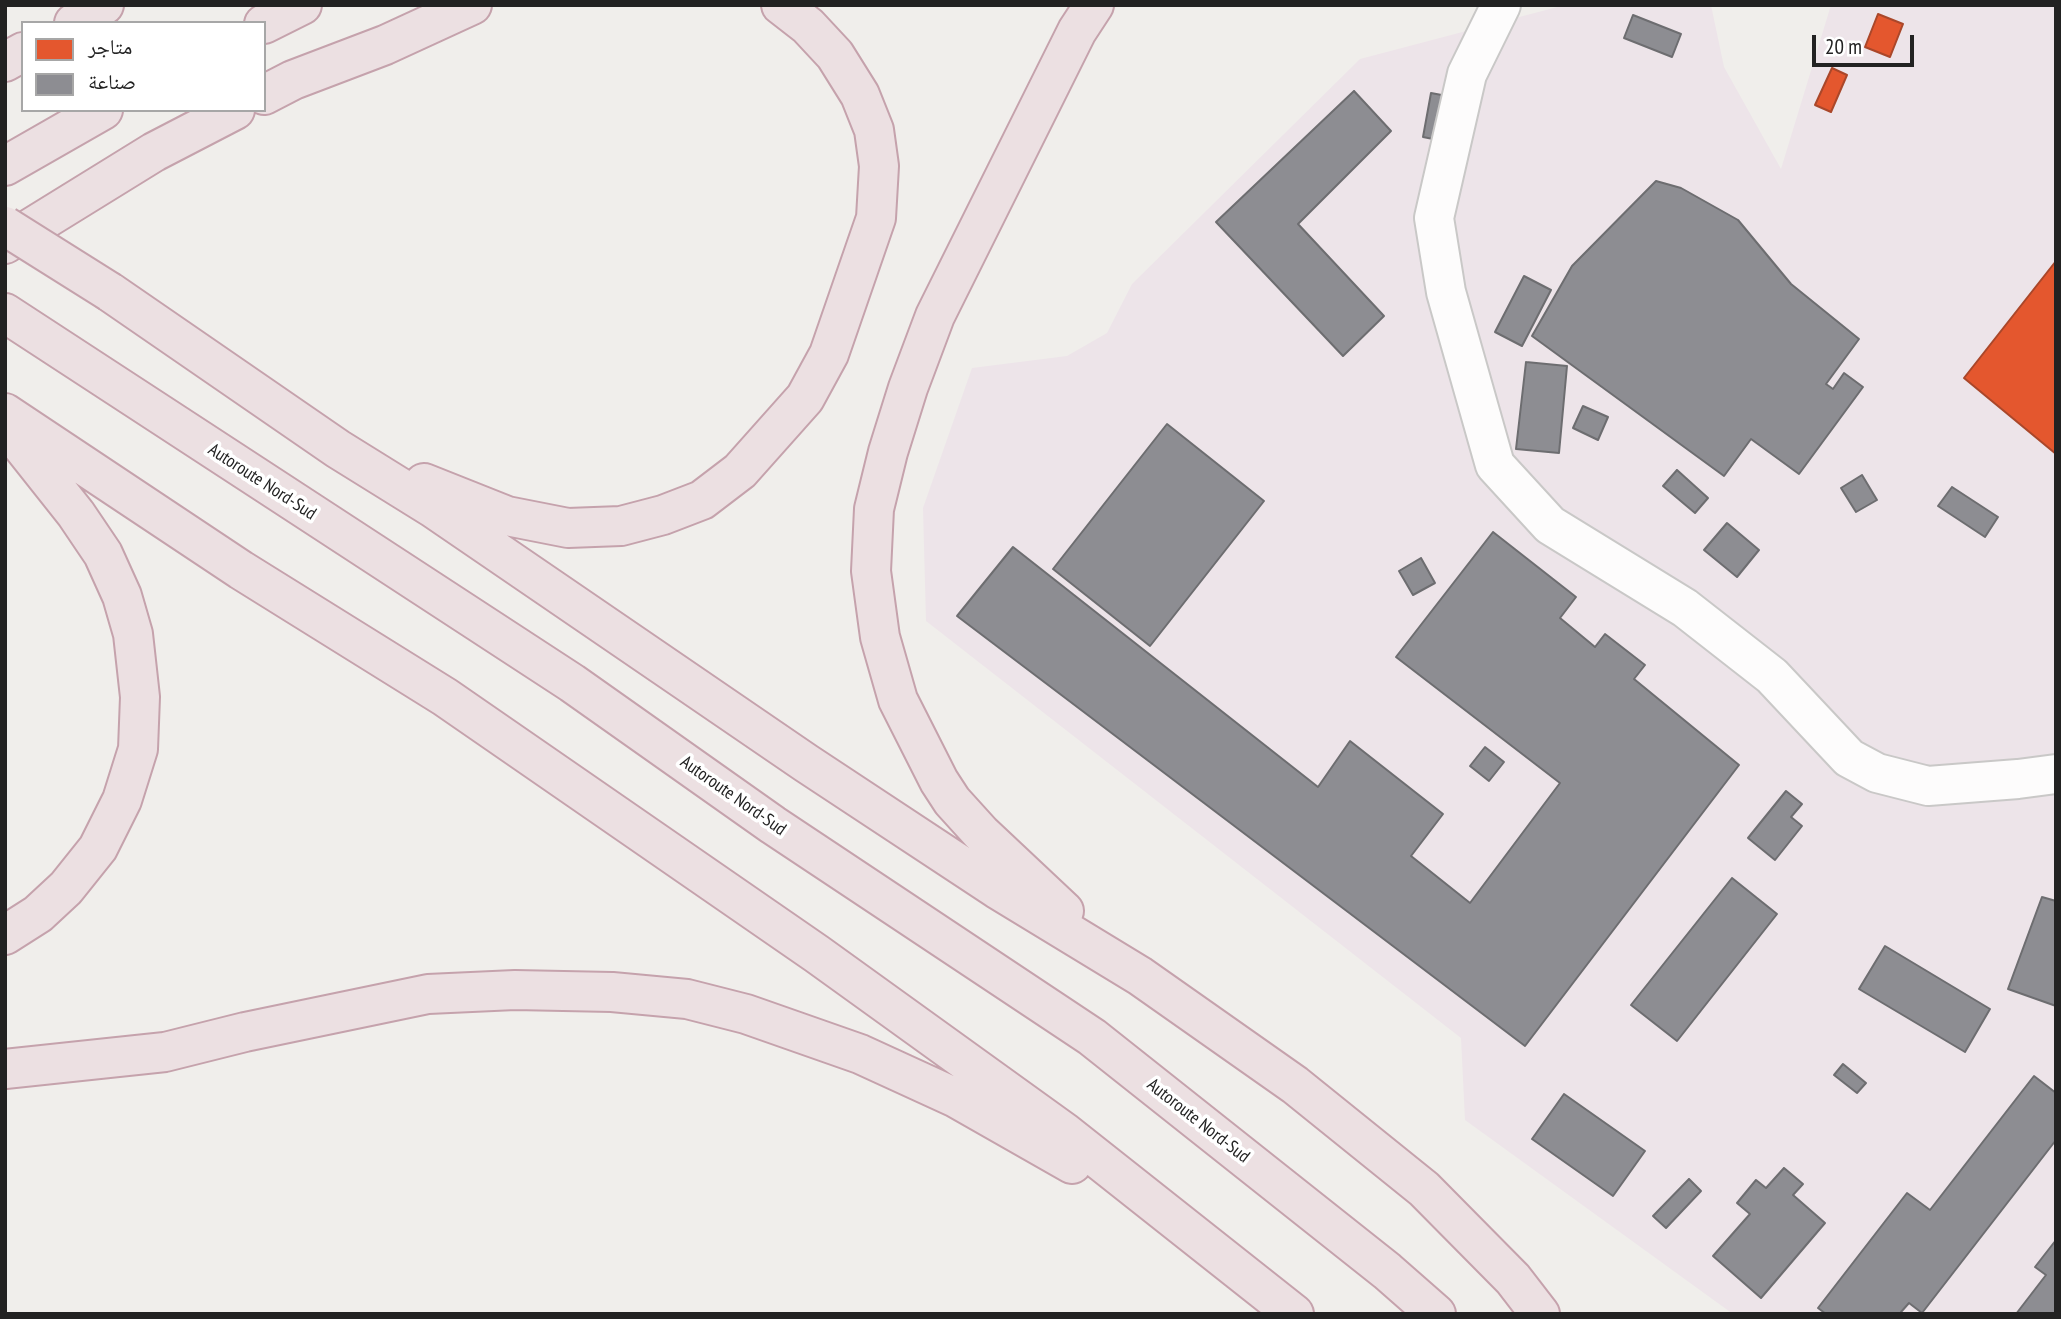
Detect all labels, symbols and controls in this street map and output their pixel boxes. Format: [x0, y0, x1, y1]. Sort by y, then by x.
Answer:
legend [21, 21, 266, 112]
scale bar [1816, 21, 1918, 65]
text: متاجر [88, 33, 132, 60]
text: 20 m [1825, 33, 1862, 60]
text: صناعة [88, 68, 136, 95]
street label: Autoroute Nord-Sud [204, 439, 320, 525]
street label: Autoroute Nord-Sud [676, 752, 790, 840]
street label: Autoroute Nord-Sud [1142, 1074, 1254, 1168]

